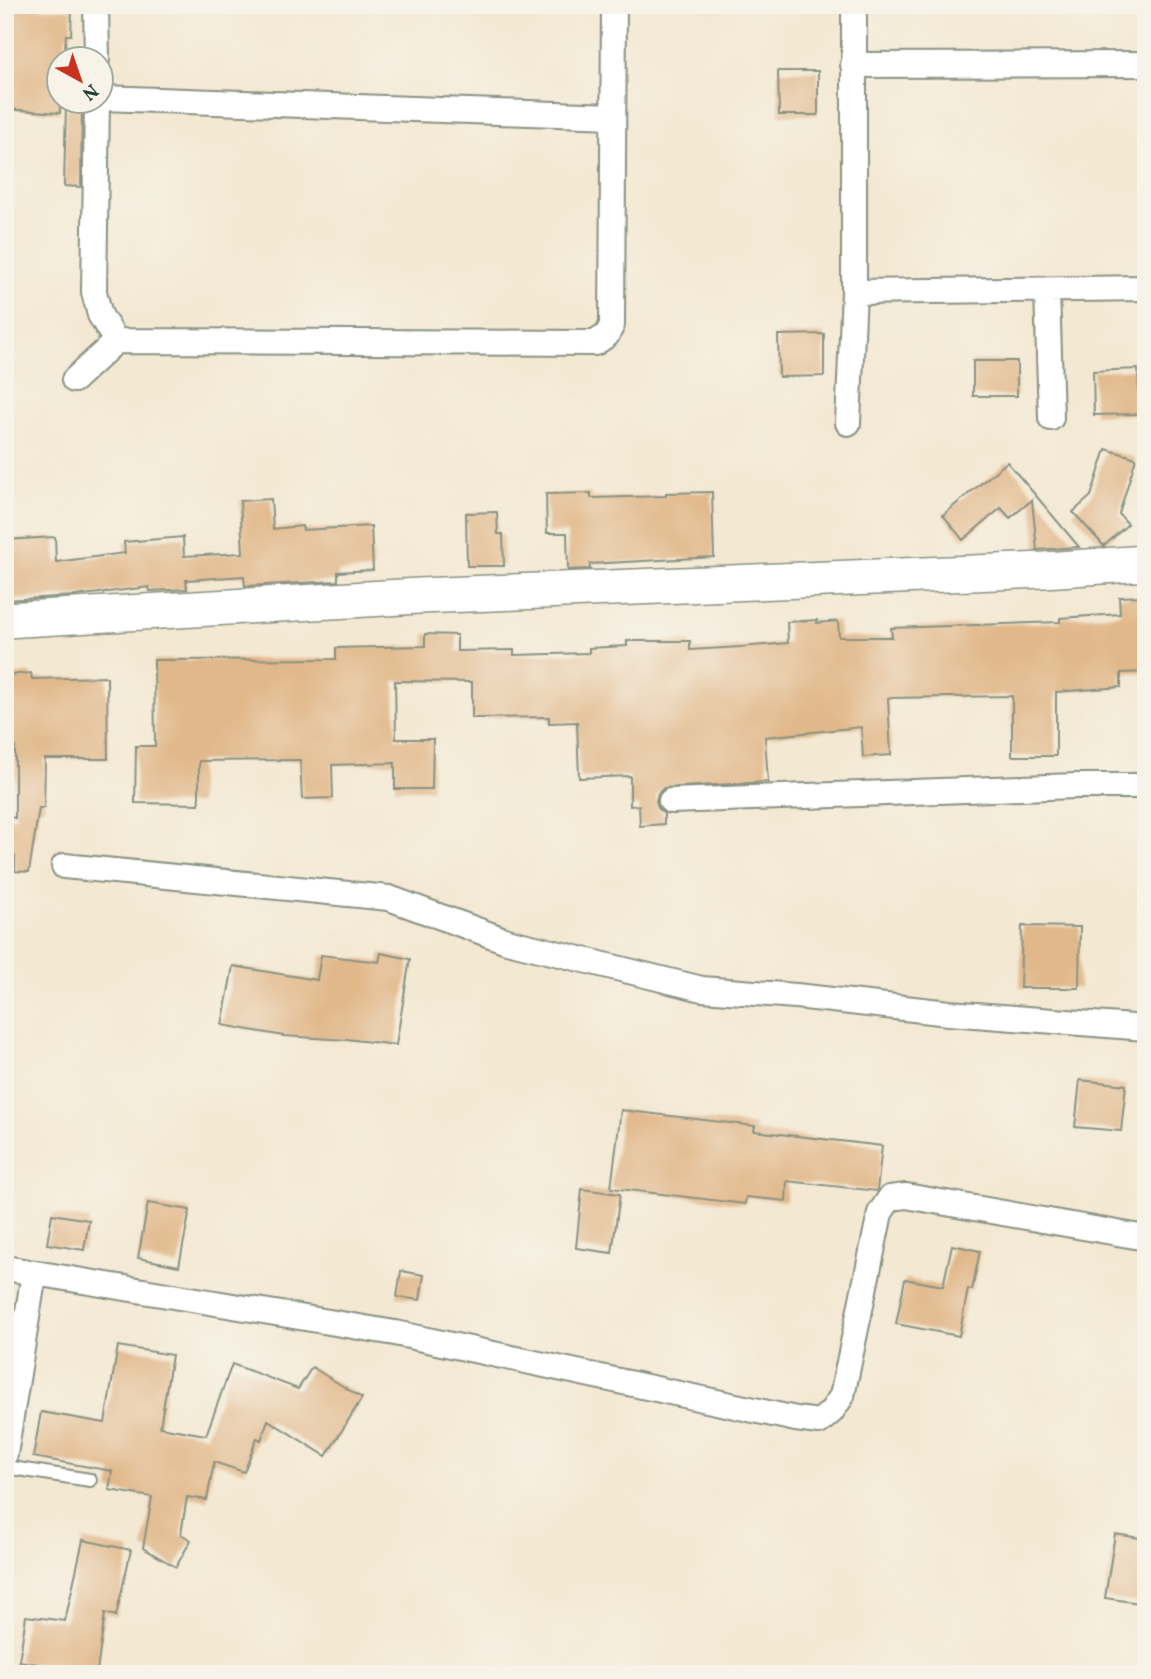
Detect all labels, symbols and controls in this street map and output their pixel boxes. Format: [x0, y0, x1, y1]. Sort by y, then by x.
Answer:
north arrow [46, 46, 116, 116]
text: N [76, 77, 103, 106]

